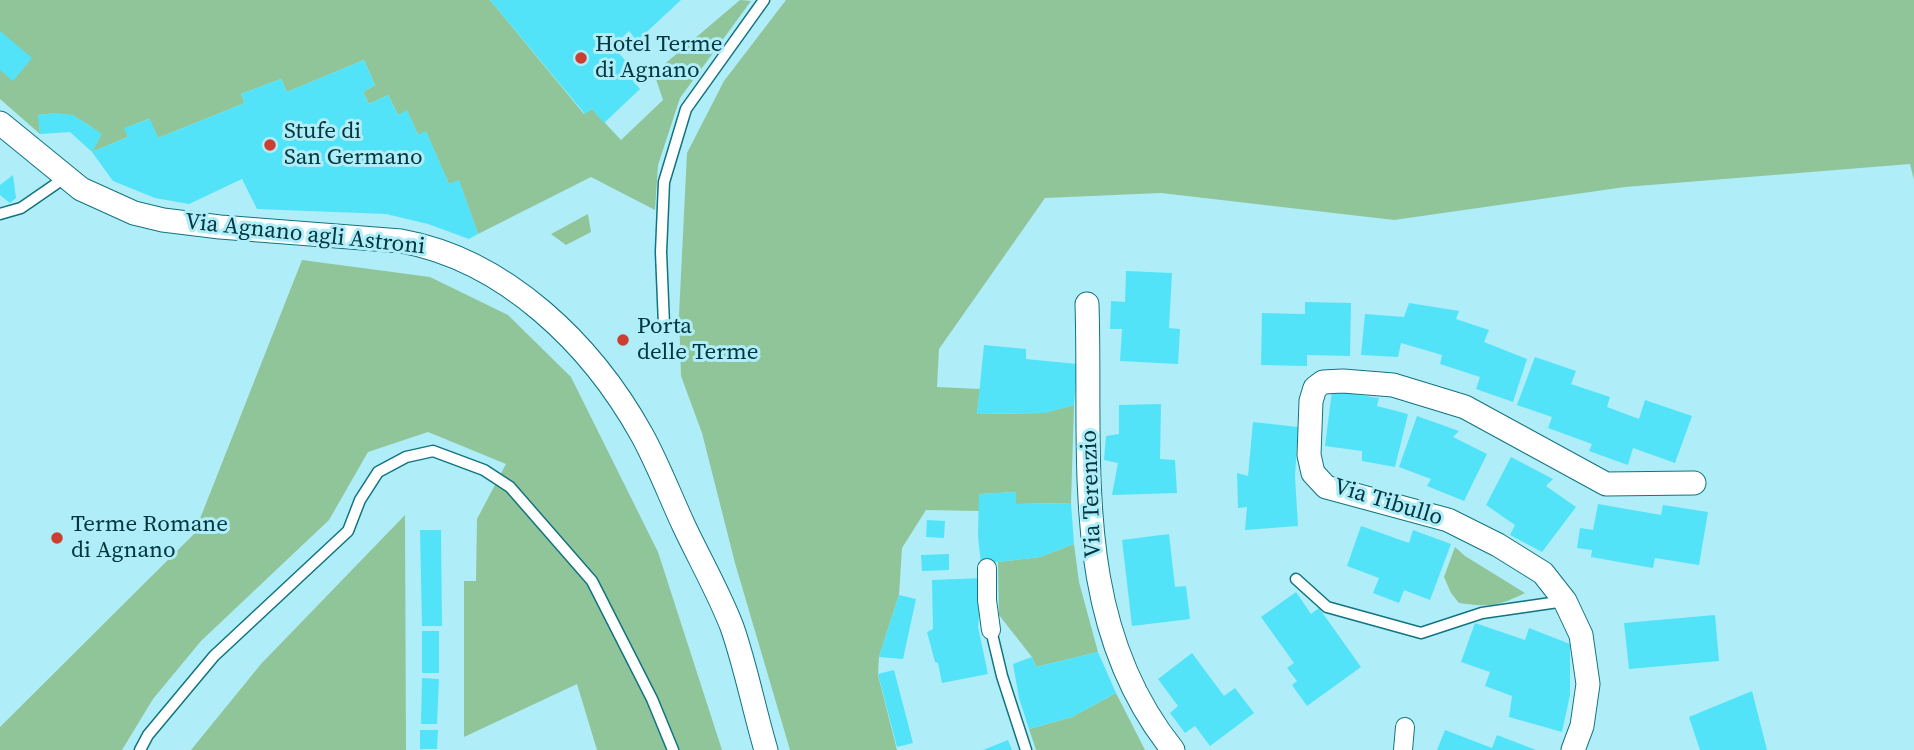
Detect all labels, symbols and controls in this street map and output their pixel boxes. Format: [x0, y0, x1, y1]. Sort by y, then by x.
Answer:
place label: Hotel Terme di Agnano [595, 31, 722, 85]
marker: Hotel Terme di Agnano [573, 50, 589, 66]
place label: Stufe di San Germano [284, 118, 423, 172]
marker: Stufe di San Germano [262, 137, 278, 153]
street label: Via Agnano agli Astroni [184, 209, 426, 261]
place label: Porta delle Terme [637, 313, 759, 367]
marker: Porta delle Terme [615, 332, 631, 348]
street label: Via Terenzio [1076, 430, 1108, 558]
street label: Via Tibullo [1330, 473, 1446, 533]
place label: Terme Romane di Agnano [71, 511, 228, 565]
marker: Terme Romane di Agnano [49, 530, 65, 546]

